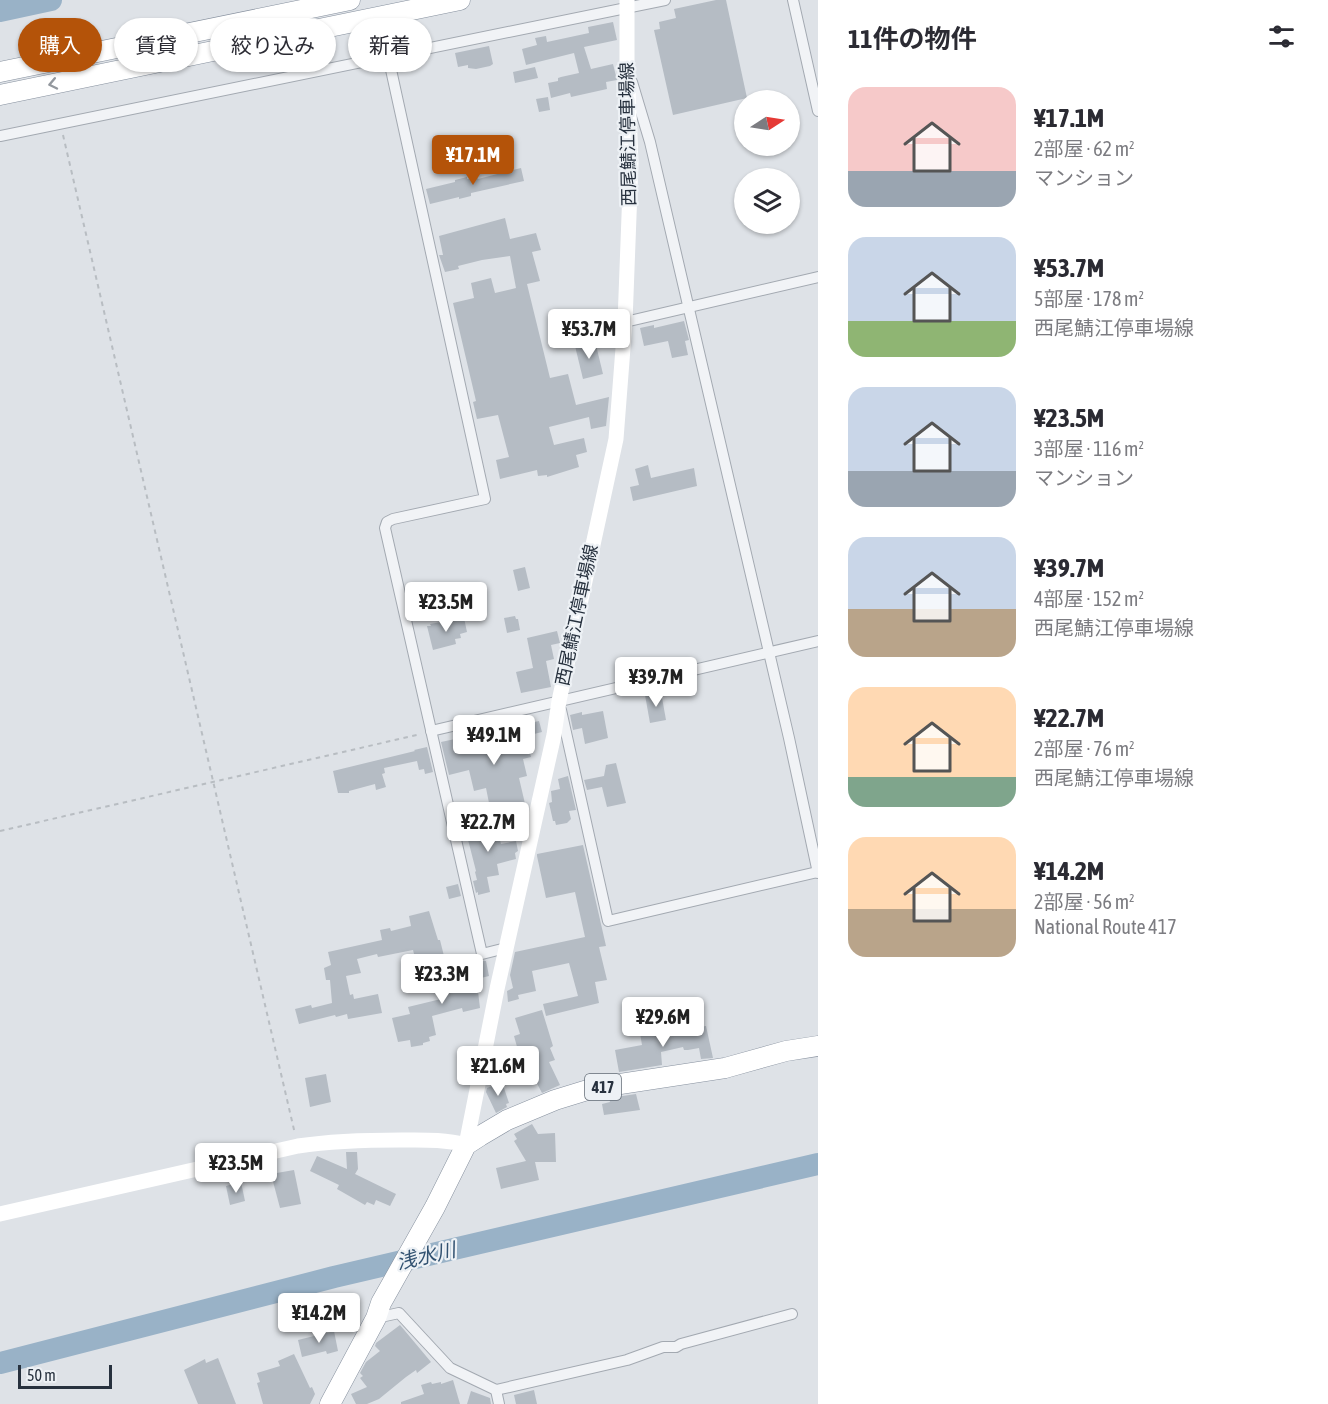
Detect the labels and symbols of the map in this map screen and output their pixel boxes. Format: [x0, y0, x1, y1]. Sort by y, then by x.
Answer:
street label: 西尾鯖江停車場線 [616, 62, 639, 206]
one-way arrow [48, 77, 58, 90]
north arrow [734, 90, 800, 156]
pin: ¥17.1M [424, 135, 522, 186]
pin: ¥53.7M [540, 309, 638, 360]
street label: 西尾鯖江停車場線 [551, 542, 602, 688]
pin: ¥23.5M [397, 582, 495, 633]
pin: ¥39.7M [607, 657, 705, 708]
pin: ¥49.1M [445, 715, 543, 766]
pin: ¥22.7M [439, 802, 537, 853]
pin: ¥23.3M [393, 954, 491, 1005]
pin: ¥29.6M [614, 997, 712, 1048]
pin: ¥21.6M [449, 1046, 547, 1097]
road number: 417 [585, 1074, 621, 1100]
pin: ¥23.5M [187, 1143, 285, 1194]
water label: 浅水川 [394, 1237, 460, 1273]
pin: ¥14.2M [270, 1293, 368, 1344]
scale bar [18, 1362, 112, 1390]

